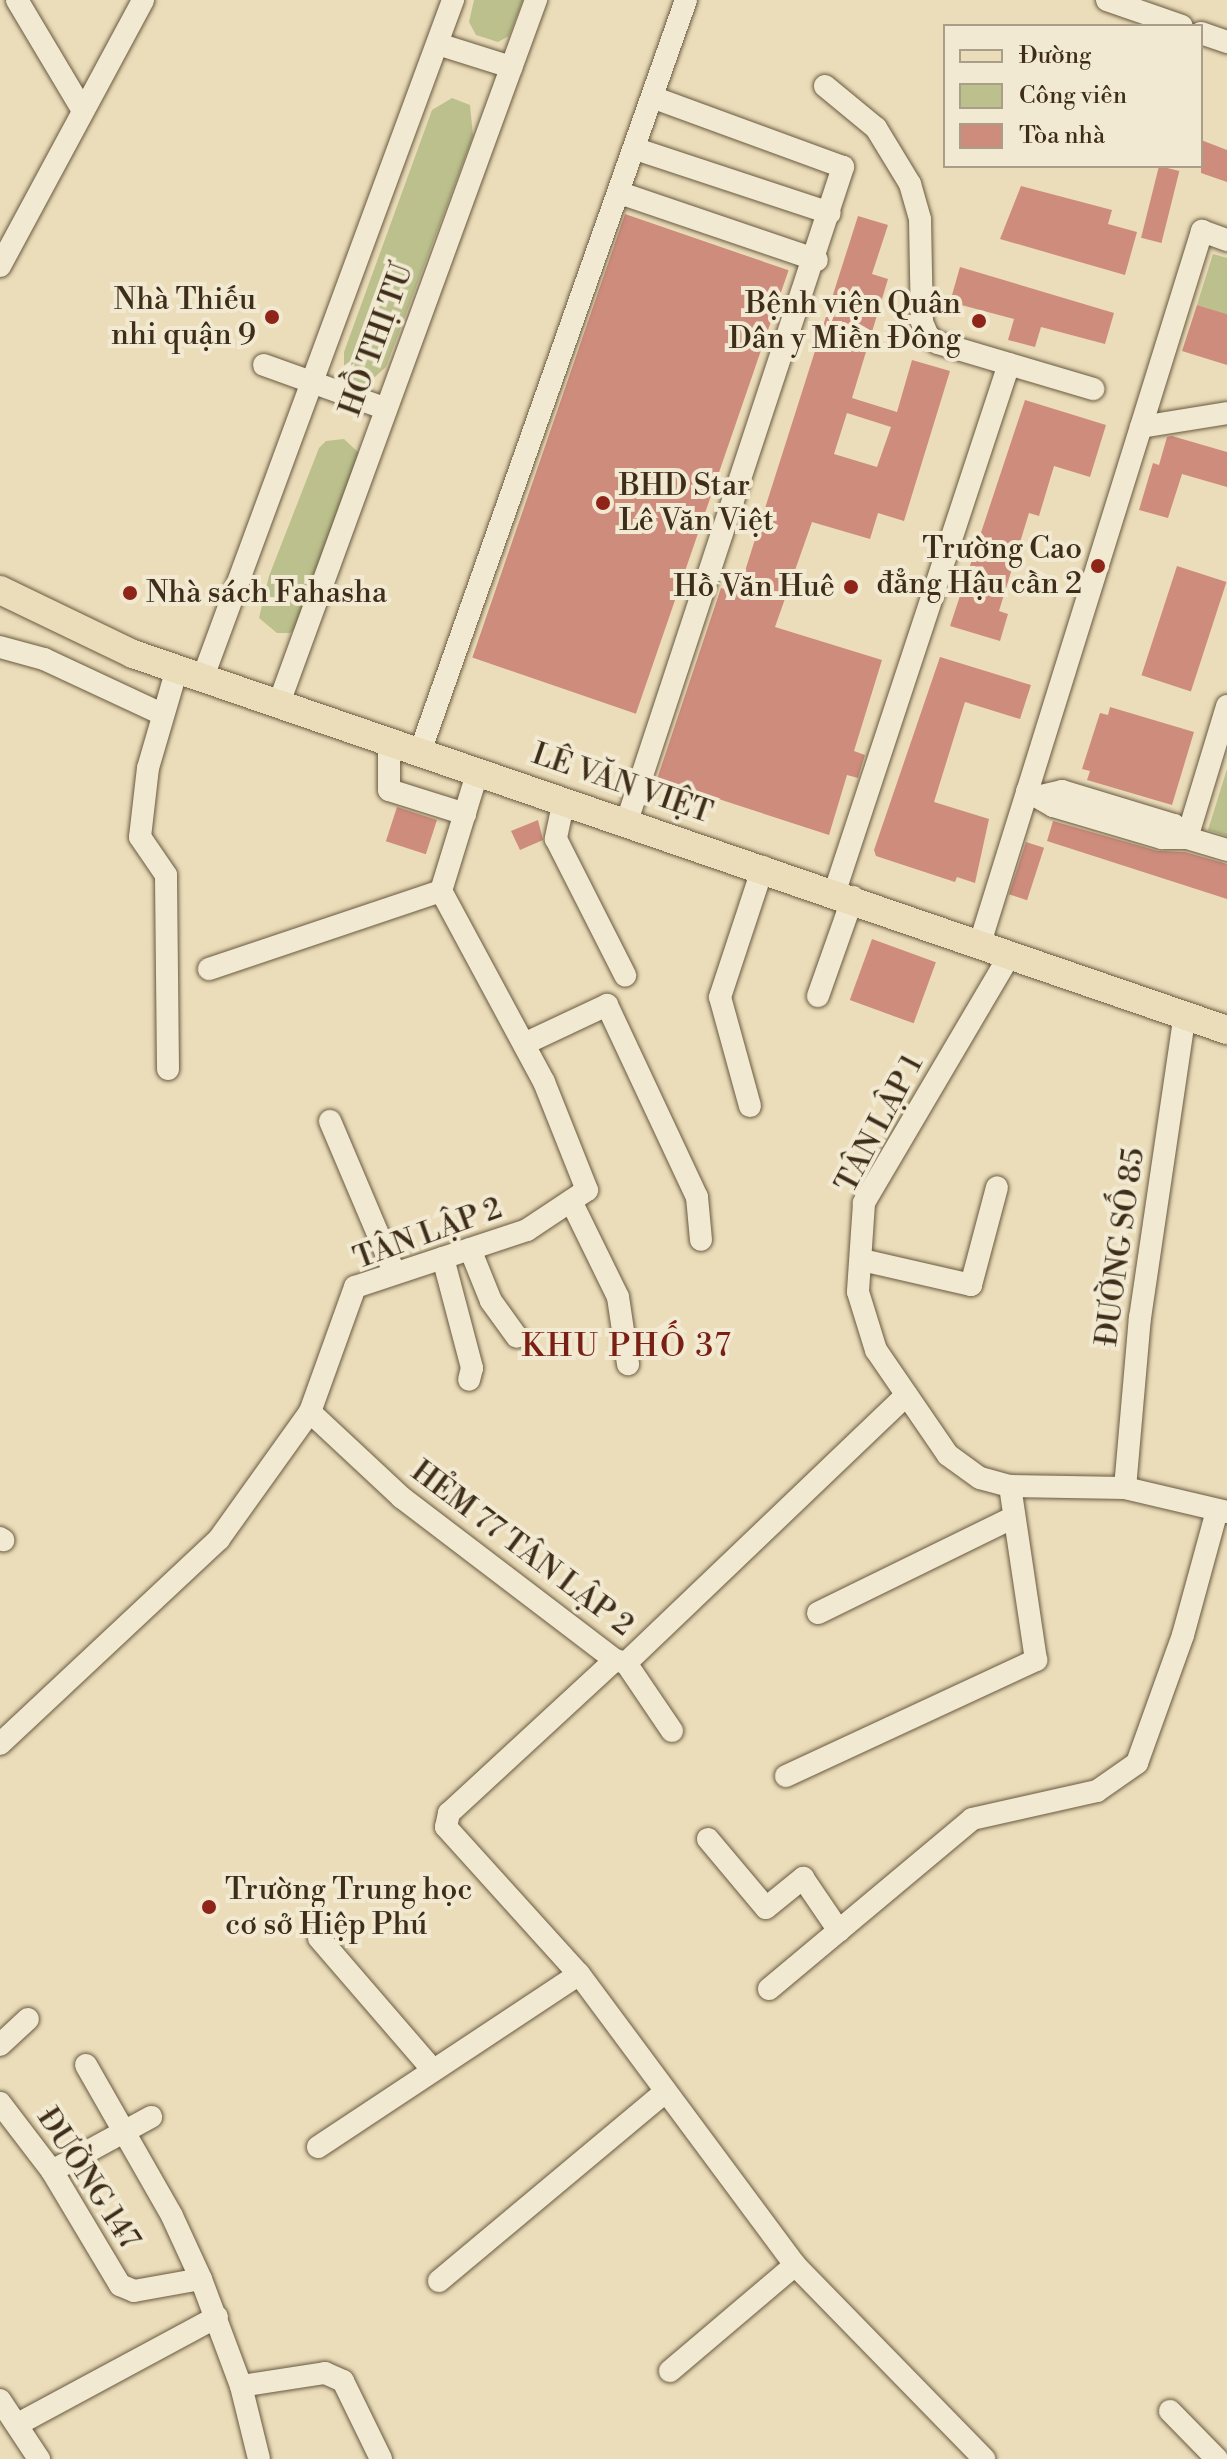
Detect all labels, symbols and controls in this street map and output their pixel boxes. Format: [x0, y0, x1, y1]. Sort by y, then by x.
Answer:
legend [943, 24, 1203, 168]
text: Đường [1019, 41, 1092, 71]
text: Công viên [1019, 81, 1127, 111]
text: Tòa nhà [1019, 121, 1105, 151]
street label: HỒ THỊ TƯ [333, 259, 421, 421]
place label: Nhà Thiếu nhi quận 9 [111, 282, 256, 352]
place label: Bệnh viện Quân Dân y Miền Đông [728, 286, 961, 356]
marker: Nhà Thiếu nhi quận 9 [263, 308, 281, 326]
marker: Bệnh viện Quân Dân y Miền Đông [968, 310, 990, 332]
place label: BHD Star Lê Văn Việt [619, 468, 774, 538]
marker: BHD Star Lê Văn Việt [594, 494, 612, 512]
place label: Trường Cao đẳng Hậu cần 2 [876, 531, 1082, 602]
marker: Trường Cao đẳng Hậu cần 2 [1089, 557, 1107, 575]
place label: Hồ Văn Huê [674, 569, 835, 605]
place label: Nhà sách Fahasha [146, 575, 387, 611]
marker: Hồ Văn Huê [842, 578, 860, 596]
marker: Nhà sách Fahasha [121, 584, 139, 602]
street label: LÊ VĂN VIỆT [527, 736, 717, 832]
street label: TÂN LẬP 1 [829, 1049, 931, 1199]
street label: ĐƯỜNG SỐ 85 [1089, 1146, 1153, 1348]
street label: TÂN LẬP 2 [349, 1191, 507, 1277]
district label: KHU PHỐ 37 [521, 1327, 733, 1365]
street label: HẺM 77 TÂN LẬP 2 [404, 1454, 640, 1644]
place label: Trường Trung học cơ sở Hiệp Phú [225, 1872, 472, 1942]
marker: Trường Trung học cơ sở Hiệp Phú [200, 1898, 218, 1916]
street label: ĐƯỜNG 147 [29, 2102, 147, 2256]

